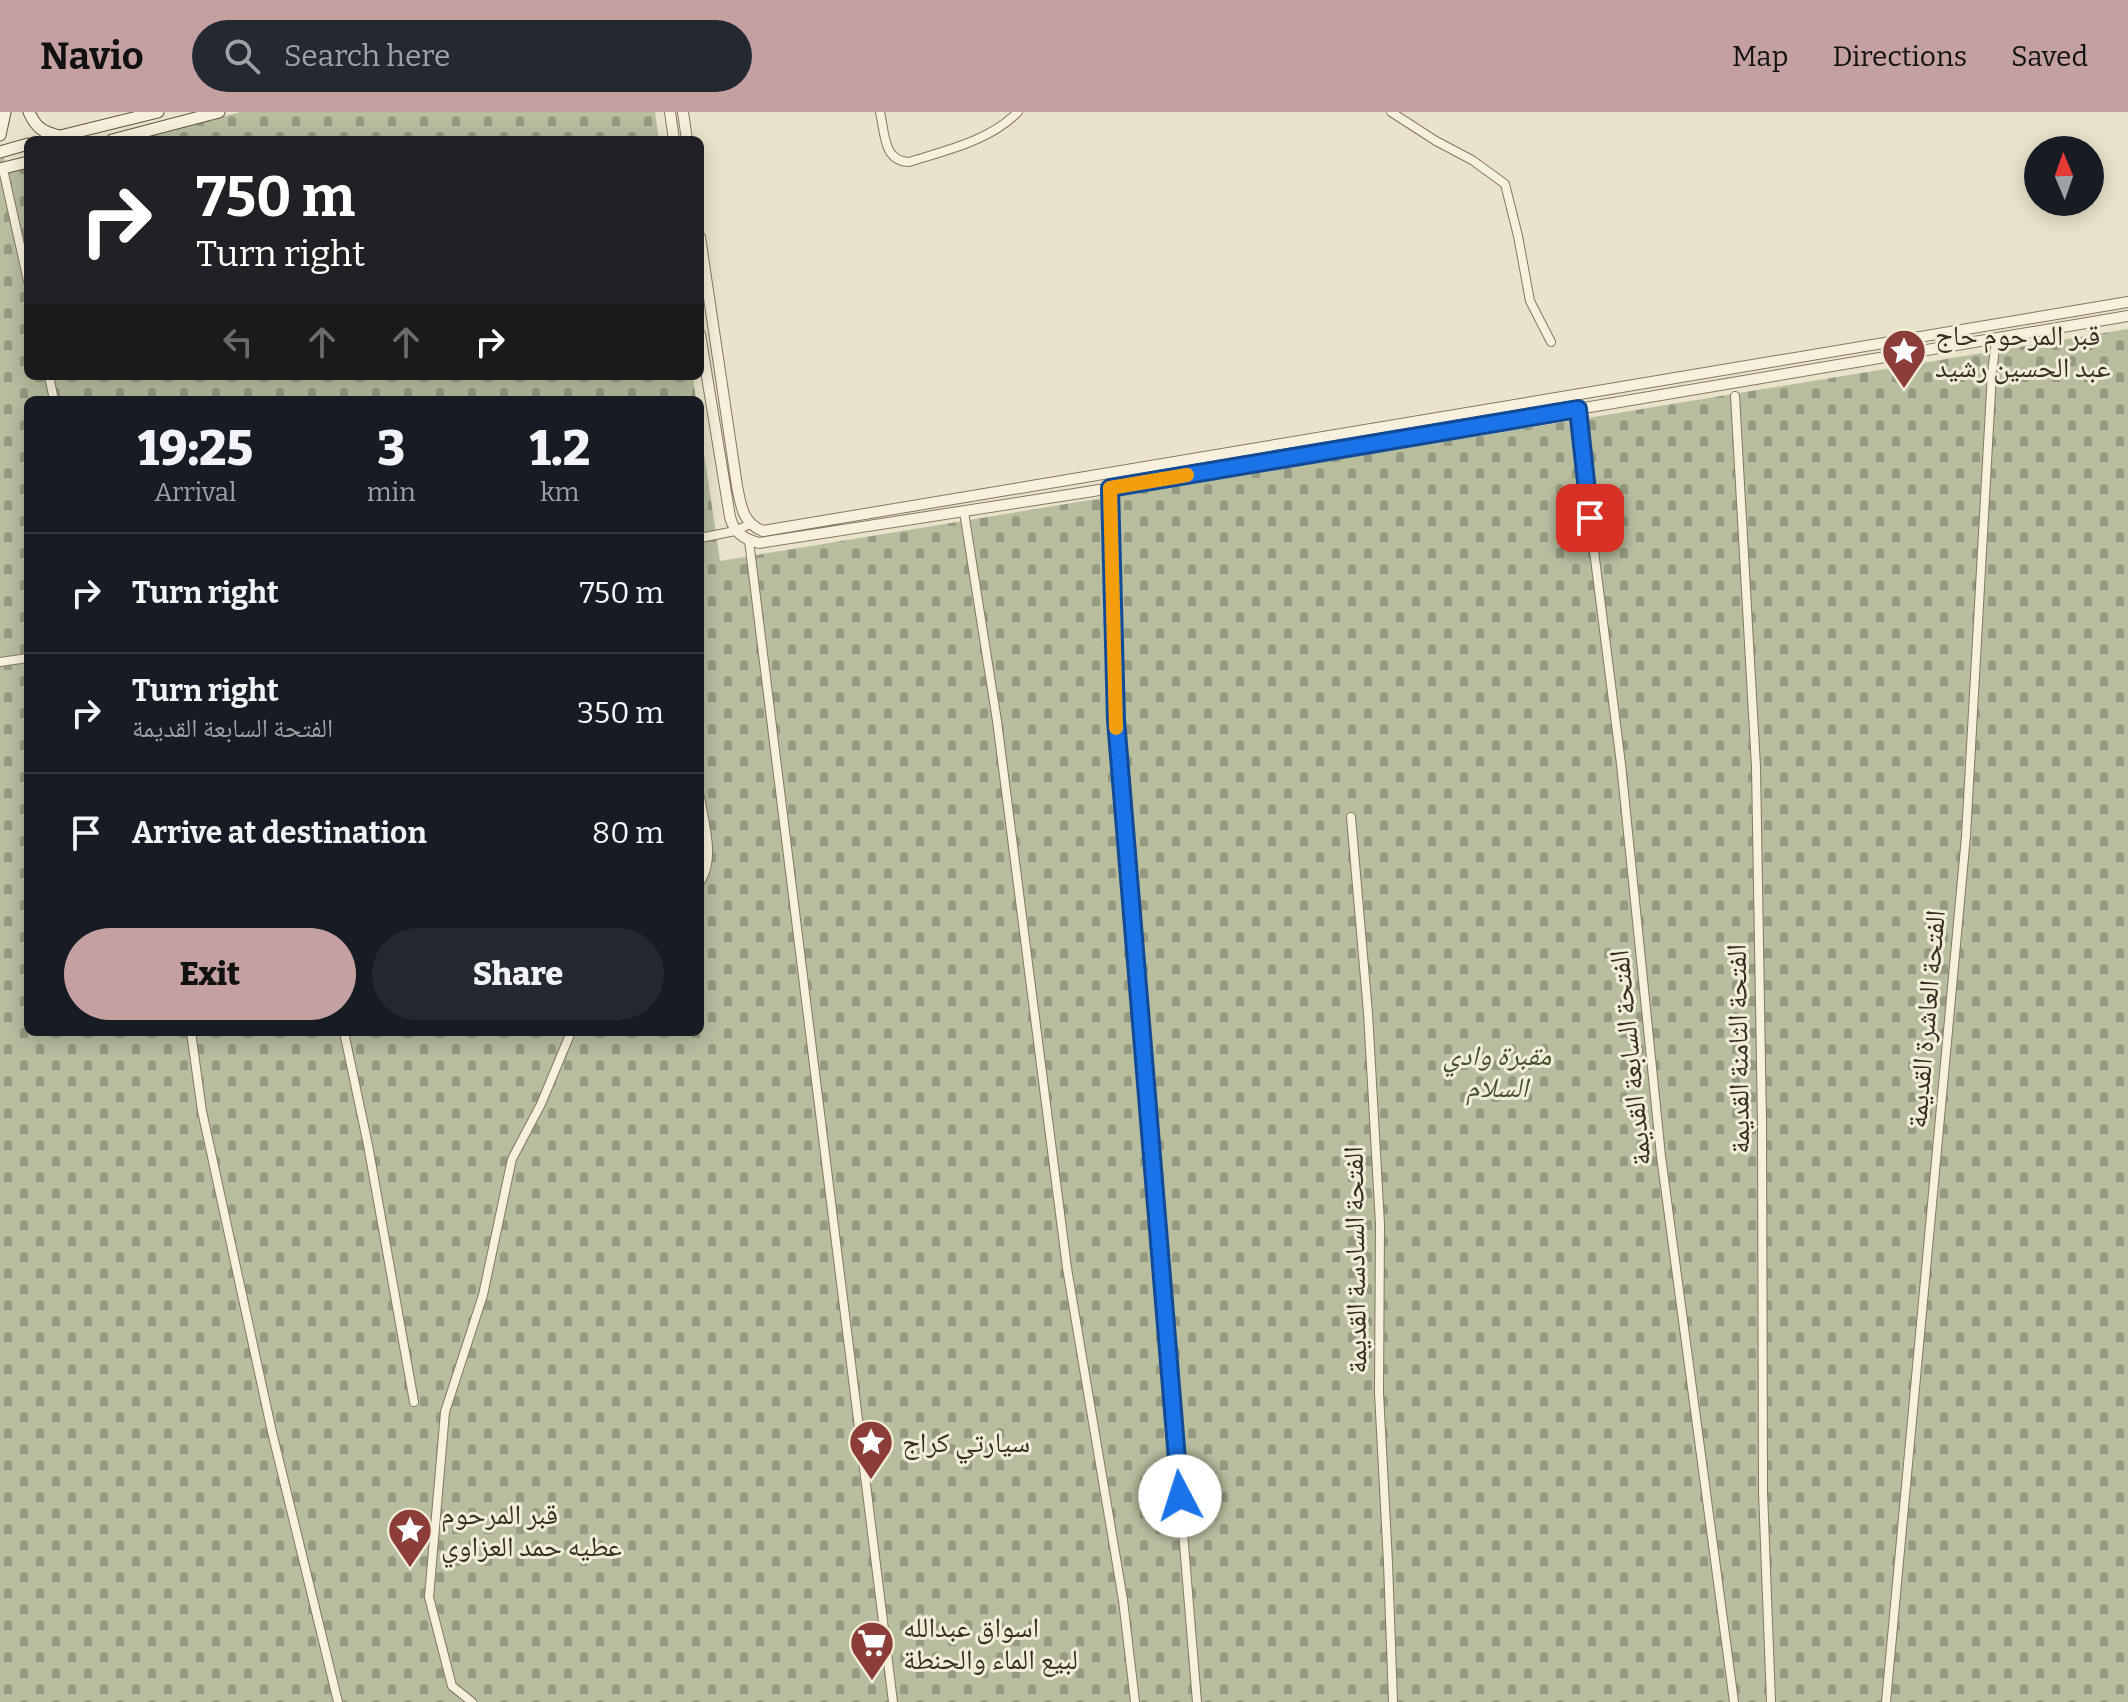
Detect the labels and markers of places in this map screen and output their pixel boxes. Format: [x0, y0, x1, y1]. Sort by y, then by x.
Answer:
place label: قبر المرحوم حاج عبد الحسين رشيد [1935, 319, 2111, 385]
place icon: قبر المرحوم حاج عبد الحسين رشيد [1880, 327, 1928, 390]
pin [1556, 484, 1624, 552]
place icon: سيارتي كراج [847, 1418, 895, 1481]
place label: سيارتي كراج [902, 1426, 1030, 1465]
place label: قبر المرحوم عطيه حمد العزاوي [441, 1498, 622, 1569]
place icon: قبر المرحوم عطيه حمد العزاوي [386, 1506, 434, 1569]
place label: اسواق عبدالله لبيع الماء والحنطة [903, 1611, 1078, 1677]
supermarket icon: اسواق عبدالله لبيع الماء والحنطة [848, 1619, 896, 1682]

